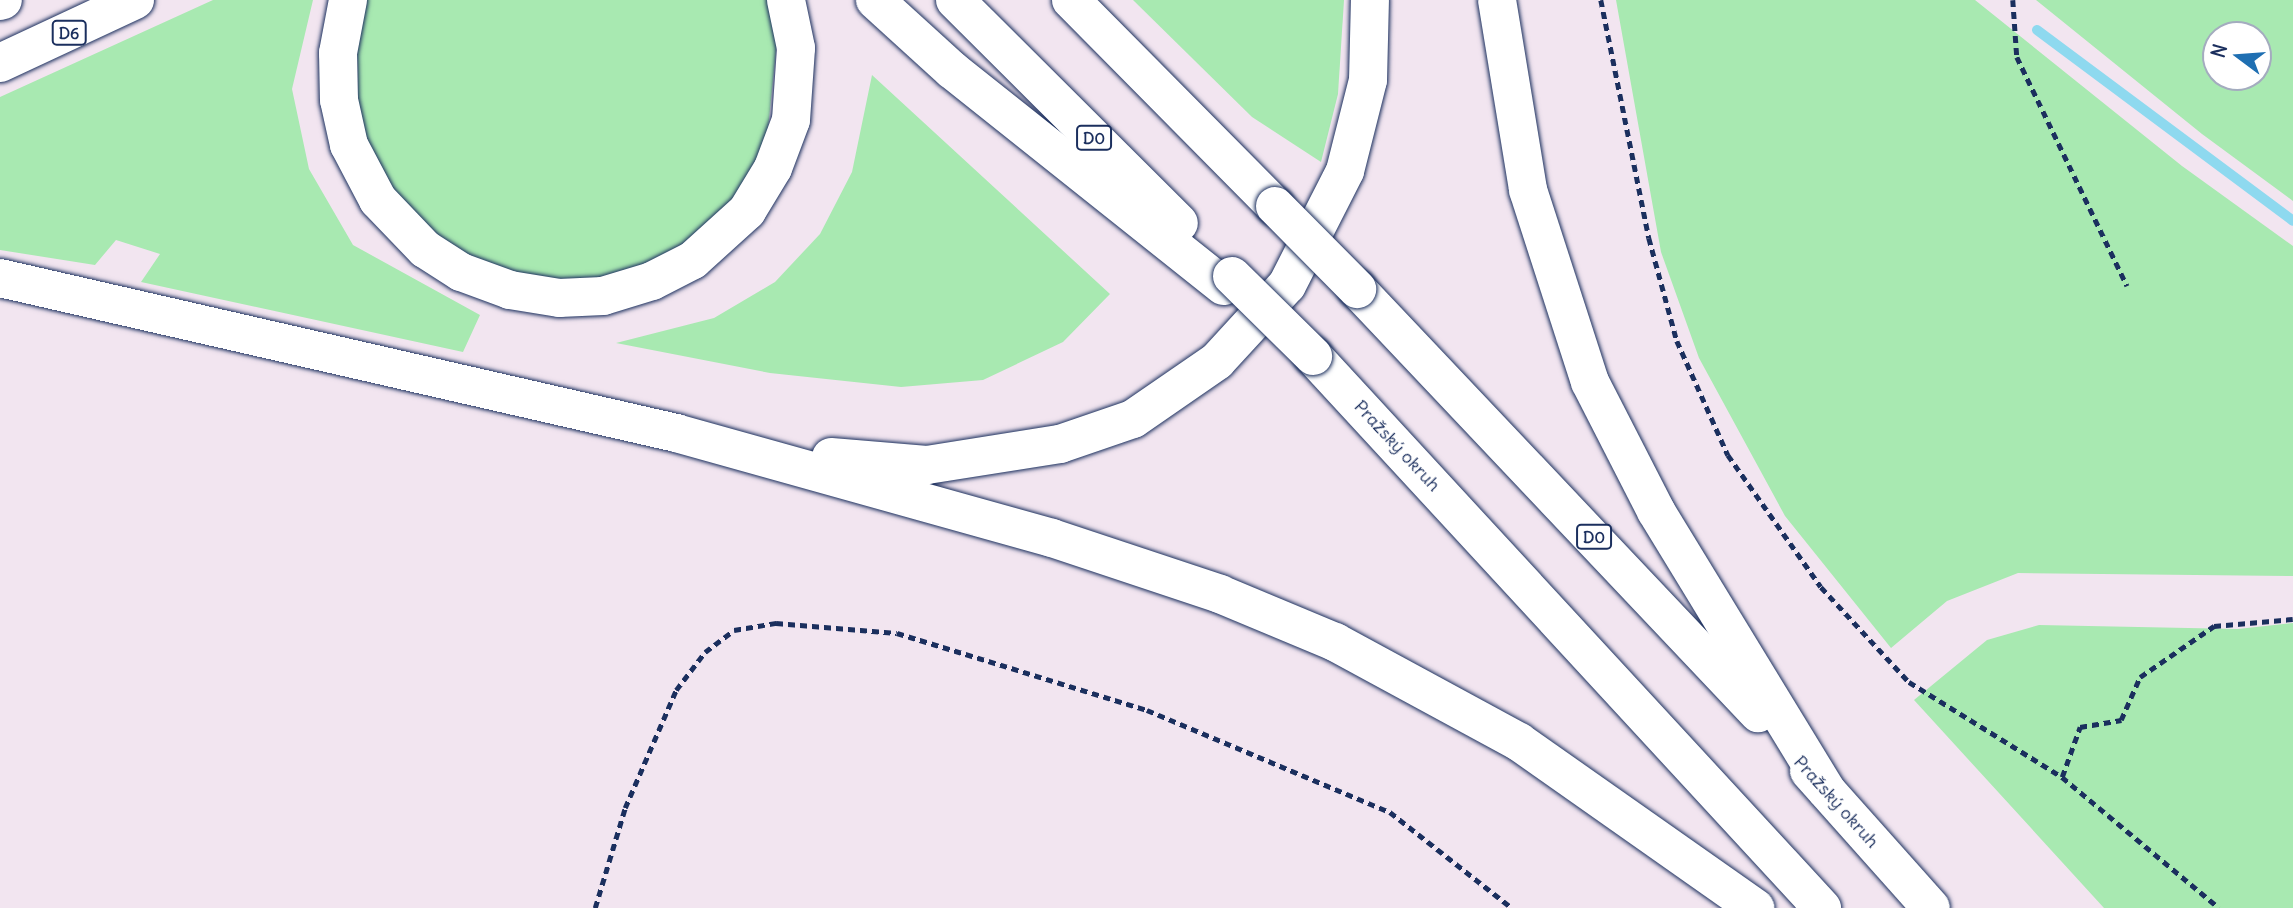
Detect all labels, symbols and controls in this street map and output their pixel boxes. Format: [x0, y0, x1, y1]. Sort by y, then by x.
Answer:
road number: D6 [52, 20, 86, 46]
north arrow [2202, 21, 2272, 91]
text: N [2205, 41, 2232, 60]
road number: D0 [1075, 126, 1113, 150]
street label: Pražský okruh [1349, 396, 1445, 496]
road number: D0 [1575, 524, 1613, 550]
street label: Pražský okruh [1789, 751, 1883, 853]

